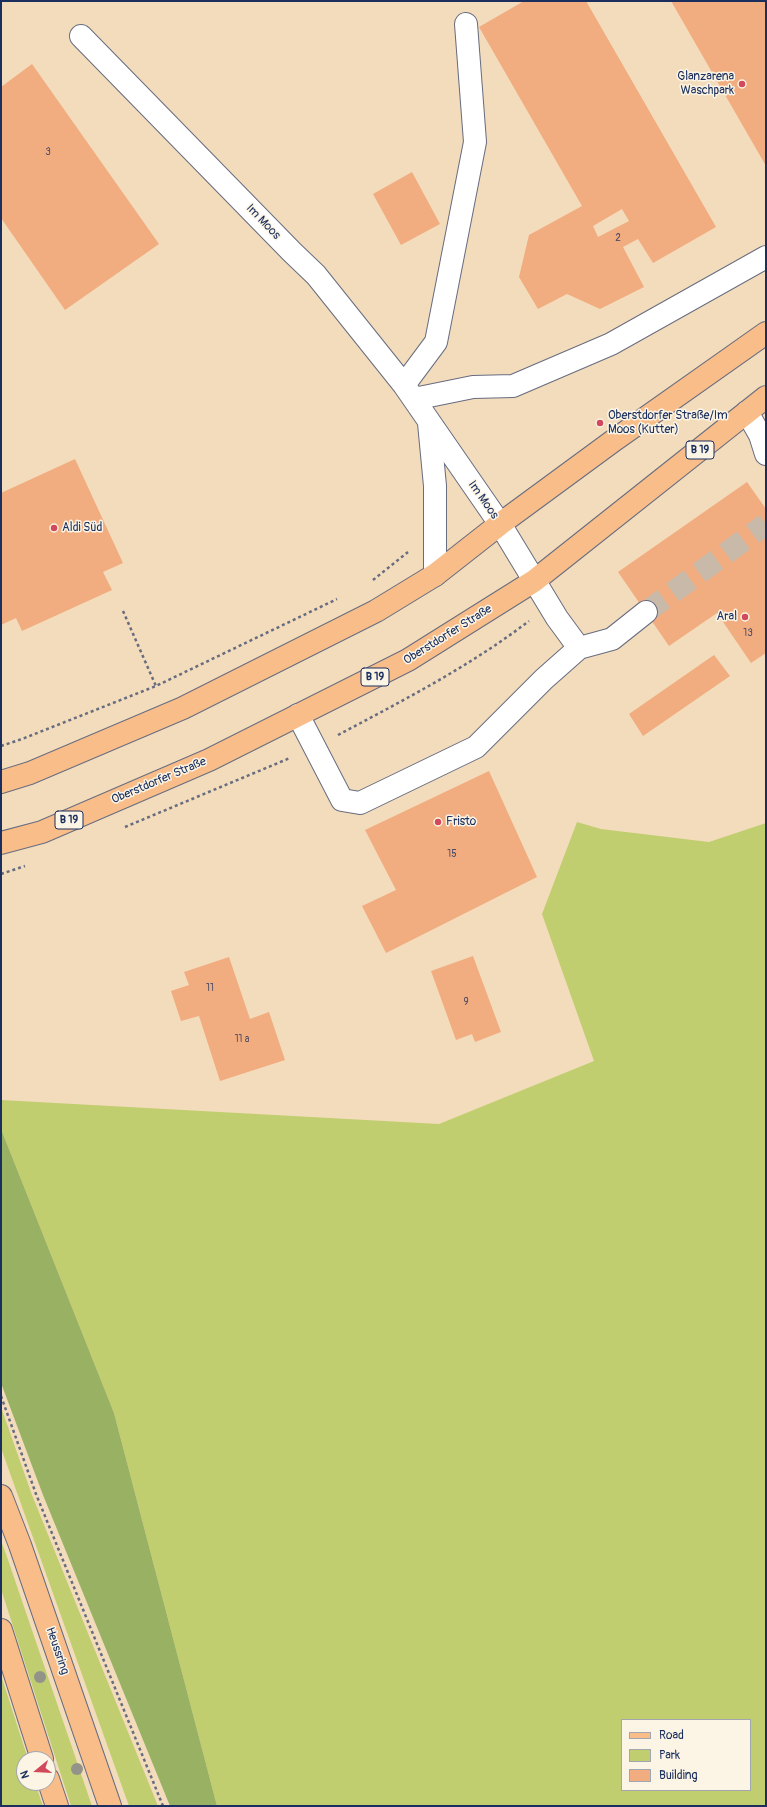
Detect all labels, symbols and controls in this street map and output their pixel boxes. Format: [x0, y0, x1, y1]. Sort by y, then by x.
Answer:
place label: Glanzarena Waschpark [677, 70, 734, 98]
marker: Glanzarena Waschpark [737, 79, 747, 89]
house number: 3 [45, 146, 51, 158]
street label: Im Moos [243, 201, 283, 243]
house number: 2 [615, 232, 621, 244]
place label: Oberstdorfer Straße/Im Moos (Kutter) [608, 409, 728, 437]
marker: Oberstdorfer Straße/Im Moos (Kutter) [595, 418, 605, 428]
road number: B 19 [686, 441, 714, 459]
street label: Im Moos [465, 478, 501, 522]
place label: Aldi Süd [62, 521, 102, 535]
marker: Aldi Süd [49, 523, 59, 533]
street label: Oberstdorfer Straße [401, 602, 495, 668]
place label: Aral [716, 610, 737, 624]
marker: Aral [740, 612, 750, 622]
house number: 13 [743, 627, 753, 639]
road number: B 19 [361, 668, 389, 686]
street label: Oberstdorfer Straße [110, 755, 208, 807]
road number: B 19 [55, 811, 83, 829]
place label: Fristo [446, 815, 476, 829]
marker: Fristo [433, 817, 443, 827]
house number: 15 [447, 848, 457, 860]
house number: 11 [206, 982, 214, 994]
house number: 9 [463, 996, 469, 1008]
house number: 11 a [235, 1033, 249, 1045]
street label: Heussring [42, 1626, 72, 1676]
legend [621, 1719, 751, 1791]
text: Road [659, 1728, 684, 1743]
text: Park [659, 1748, 680, 1763]
north arrow [16, 1751, 56, 1791]
text: Building [659, 1768, 698, 1783]
text: N [18, 1769, 32, 1780]

